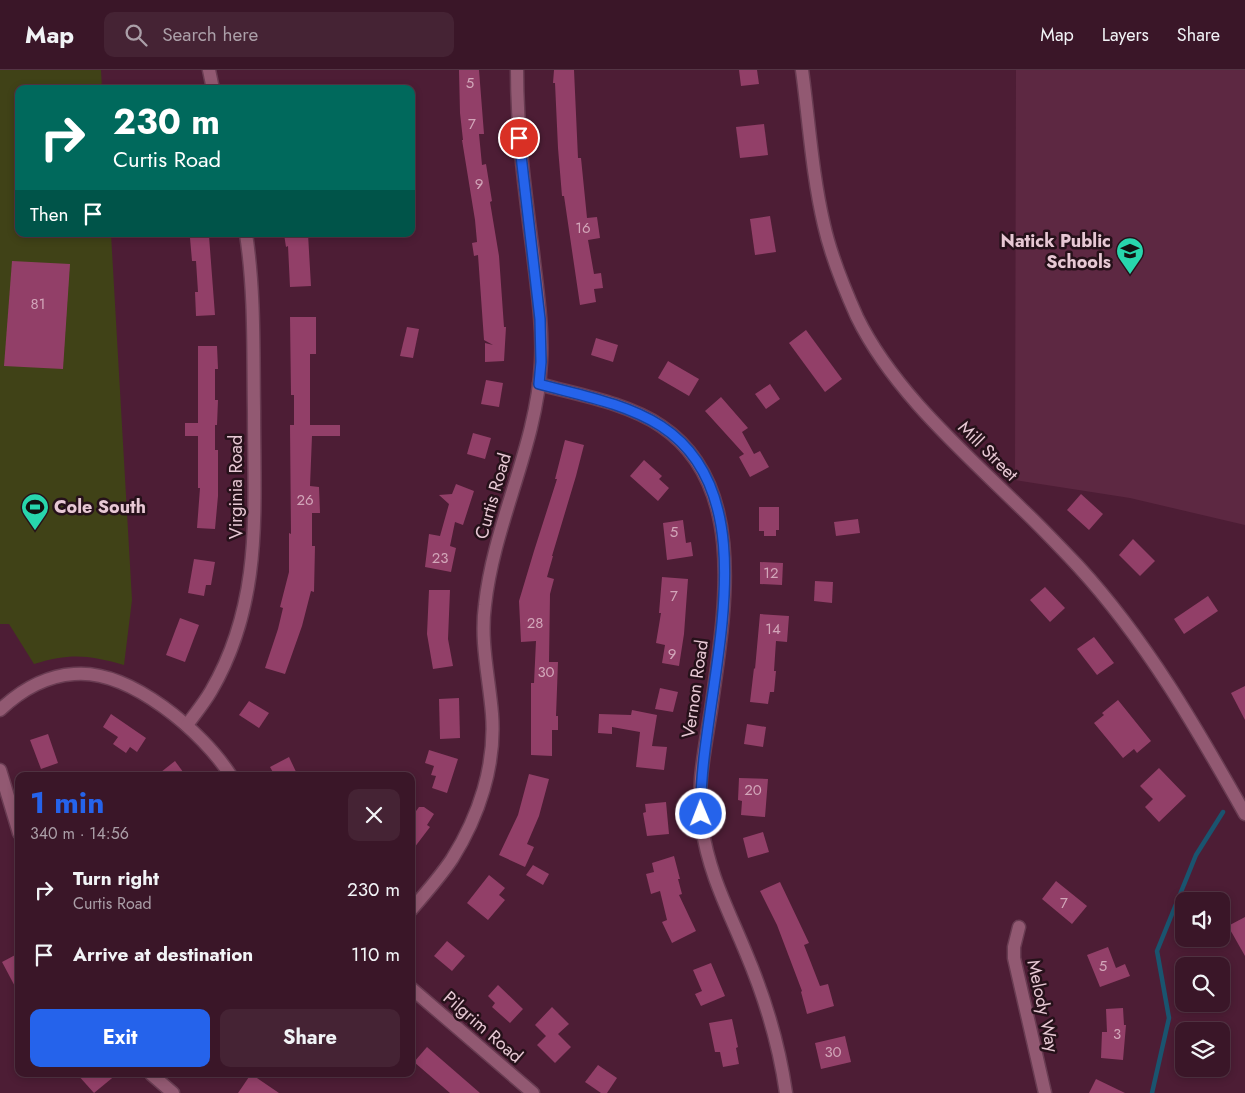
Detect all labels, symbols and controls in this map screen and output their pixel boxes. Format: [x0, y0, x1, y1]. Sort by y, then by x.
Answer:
search box [104, 12, 454, 57]
text: Map [25, 17, 74, 52]
icon: search [122, 21, 150, 49]
text: Search here [162, 21, 258, 48]
text: Map [1040, 22, 1074, 48]
text: Layers [1102, 22, 1149, 48]
text: Share [1177, 22, 1220, 48]
house number: 5 [466, 72, 474, 94]
text: 230 m [113, 97, 220, 147]
icon: right [30, 105, 95, 170]
house number: 7 [468, 113, 476, 135]
pin [498, 117, 540, 159]
icon: arrive [505, 124, 533, 152]
text: Curtis Road [113, 143, 221, 175]
house number: 9 [475, 173, 483, 195]
icon: arrive [79, 200, 107, 228]
text: Then [30, 201, 69, 228]
house number: 16 [575, 217, 591, 239]
place label: Natick Public Schools [1001, 228, 1111, 275]
school or university icon: Natick Public Schools [1115, 236, 1145, 275]
house number: 81 [31, 293, 45, 315]
street label: Mill Street [952, 415, 1025, 488]
street label: Virginia Road [223, 435, 249, 539]
street label: Curtis Road [468, 450, 518, 542]
house number: 26 [296, 489, 314, 511]
sports icon: Cole South [20, 492, 50, 531]
place label: Cole South [54, 494, 146, 520]
house number: 5 [670, 521, 678, 543]
house number: 23 [432, 547, 448, 569]
house number: 12 [763, 562, 779, 584]
house number: 7 [670, 585, 678, 607]
house number: 28 [527, 612, 543, 634]
house number: 14 [765, 618, 781, 640]
street label: Vernon Road [675, 638, 715, 740]
house number: 9 [668, 643, 676, 665]
house number: 30 [537, 661, 555, 683]
house number: 20 [744, 779, 762, 801]
text: 1 min [30, 781, 104, 824]
position arrow [674, 787, 726, 839]
button: close [348, 789, 400, 841]
text: 340 m · 14:56 [30, 822, 129, 845]
text: Turn right [73, 865, 159, 892]
icon: right [30, 876, 58, 904]
text: 230 m [347, 876, 400, 903]
text: Curtis Road [73, 892, 152, 915]
house number: 7 [1060, 892, 1068, 914]
map controls [1175, 892, 1230, 1077]
button: sound [1175, 892, 1230, 947]
icon: arrive [30, 941, 58, 969]
text: Arrive at destination [73, 941, 253, 968]
text: 110 m [351, 941, 400, 968]
house number: 5 [1099, 955, 1107, 977]
street label: Melody Way [1021, 957, 1065, 1055]
button: search [1175, 957, 1230, 1012]
street label: Pilgrim Road [437, 985, 529, 1069]
button: Exit [30, 1009, 210, 1067]
button: Share [220, 1009, 400, 1067]
button: layers [1175, 1022, 1230, 1077]
house number: 3 [1113, 1023, 1121, 1045]
house number: 30 [824, 1041, 842, 1063]

